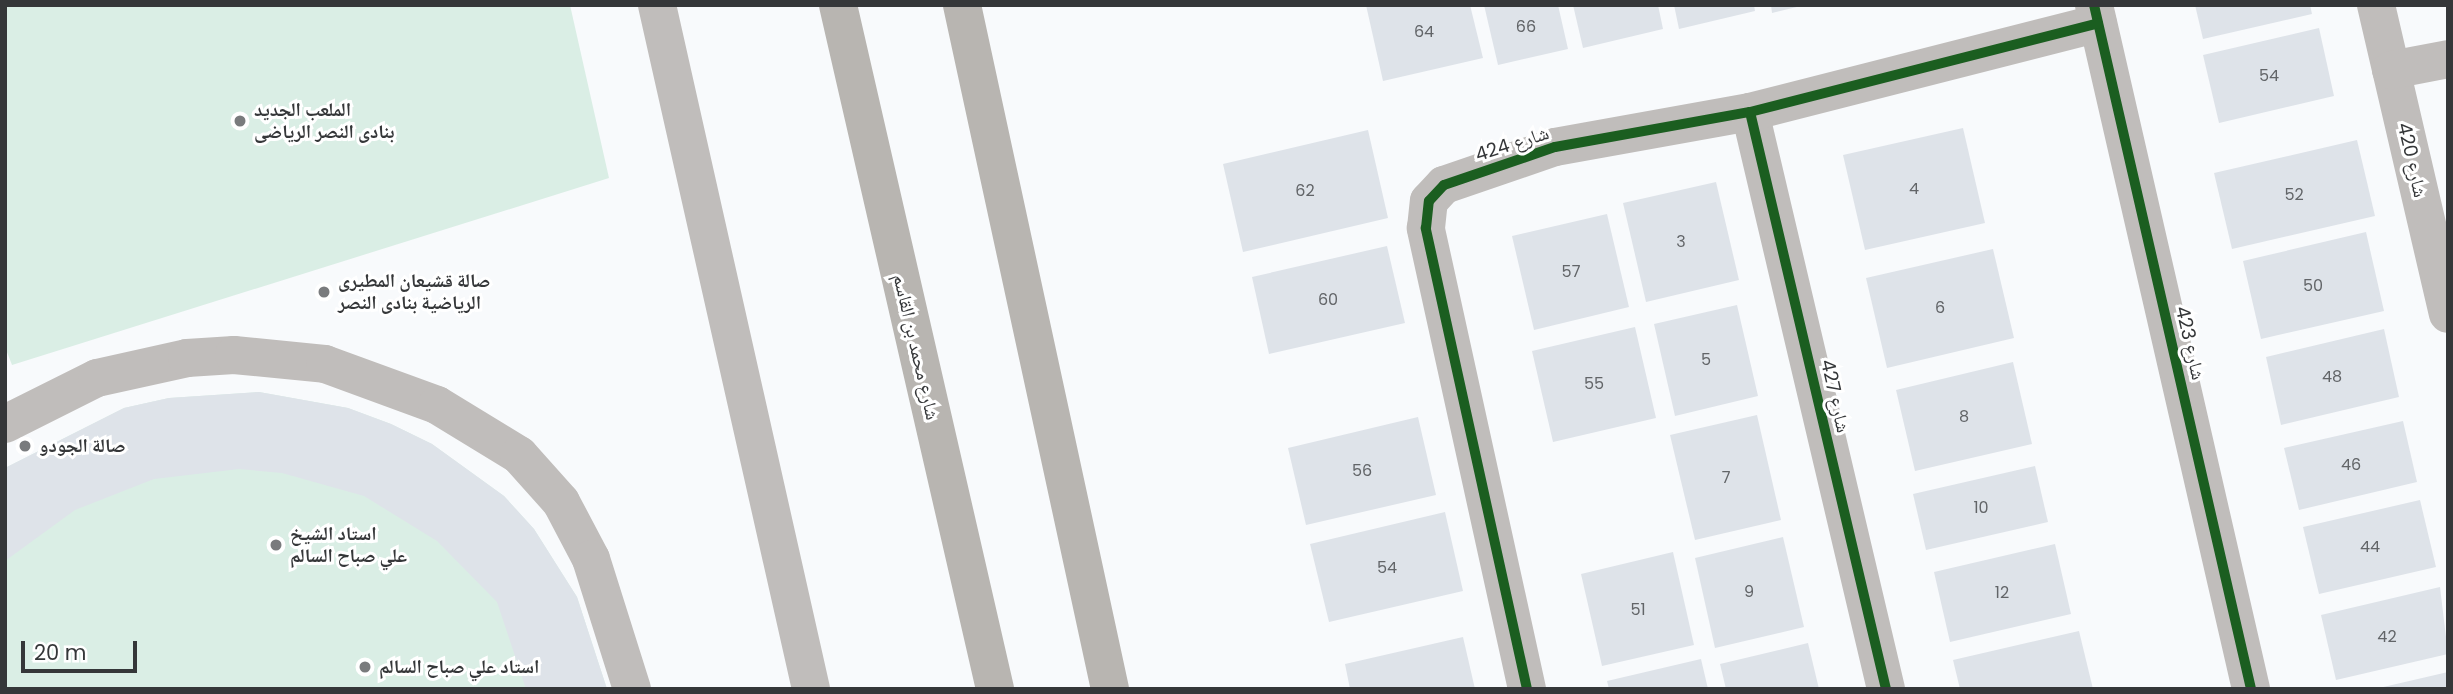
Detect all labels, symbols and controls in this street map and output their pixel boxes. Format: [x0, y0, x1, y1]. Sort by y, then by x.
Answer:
house number: 66 [1516, 17, 1536, 37]
house number: 64 [1414, 22, 1434, 42]
house number: 54 [2259, 66, 2279, 86]
place label: الملعب الجديد بنادى النصر الرياضى [254, 99, 395, 143]
marker: الملعب الجديد بنادى النصر الرياضى [232, 113, 248, 129]
street label: شارع 420 [2392, 120, 2432, 200]
street label: شارع 424 [1472, 121, 1552, 167]
house number: 4 [1909, 179, 1919, 199]
house number: 62 [1295, 181, 1315, 201]
house number: 52 [2284, 185, 2304, 205]
house number: 3 [1676, 232, 1686, 252]
house number: 57 [1562, 262, 1580, 282]
place label: صالة قشيعان المطيرى الرياضية بنادى النصر [338, 270, 490, 314]
street label: شارع محمد بن القاسم [888, 272, 944, 422]
house number: 50 [2303, 276, 2323, 296]
marker: صالة قشيعان المطيرى الرياضية بنادى النصر [316, 284, 332, 300]
house number: 60 [1318, 290, 1338, 310]
house number: 6 [1935, 298, 1945, 318]
street label: شارع 423 [2170, 304, 2210, 382]
house number: 5 [1701, 350, 1711, 370]
street label: شارع 427 [1816, 357, 1854, 435]
house number: 48 [2322, 367, 2342, 387]
house number: 55 [1584, 374, 1604, 394]
house number: 8 [1959, 407, 1969, 427]
place label: صالة الجودو [39, 435, 126, 457]
marker: صالة الجودو [17, 438, 33, 454]
house number: 46 [2341, 455, 2361, 475]
house number: 56 [1352, 461, 1372, 481]
house number: 7 [1722, 468, 1730, 488]
house number: 10 [1973, 498, 1989, 518]
place label: استاد الشيخ علي صباح السالم [290, 523, 407, 567]
marker: استاد الشيخ علي صباح السالم [268, 537, 284, 553]
house number: 44 [2360, 537, 2380, 557]
house number: 54 [1377, 558, 1397, 578]
house number: 9 [1744, 582, 1754, 602]
house number: 12 [1995, 583, 2009, 603]
house number: 51 [1630, 600, 1646, 620]
house number: 42 [2377, 627, 2397, 647]
scale bar [24, 628, 140, 672]
text: 20 m [34, 638, 87, 667]
place label: استاد علي صباح السالم [379, 656, 539, 678]
marker: استاد علي صباح السالم [357, 659, 373, 675]

